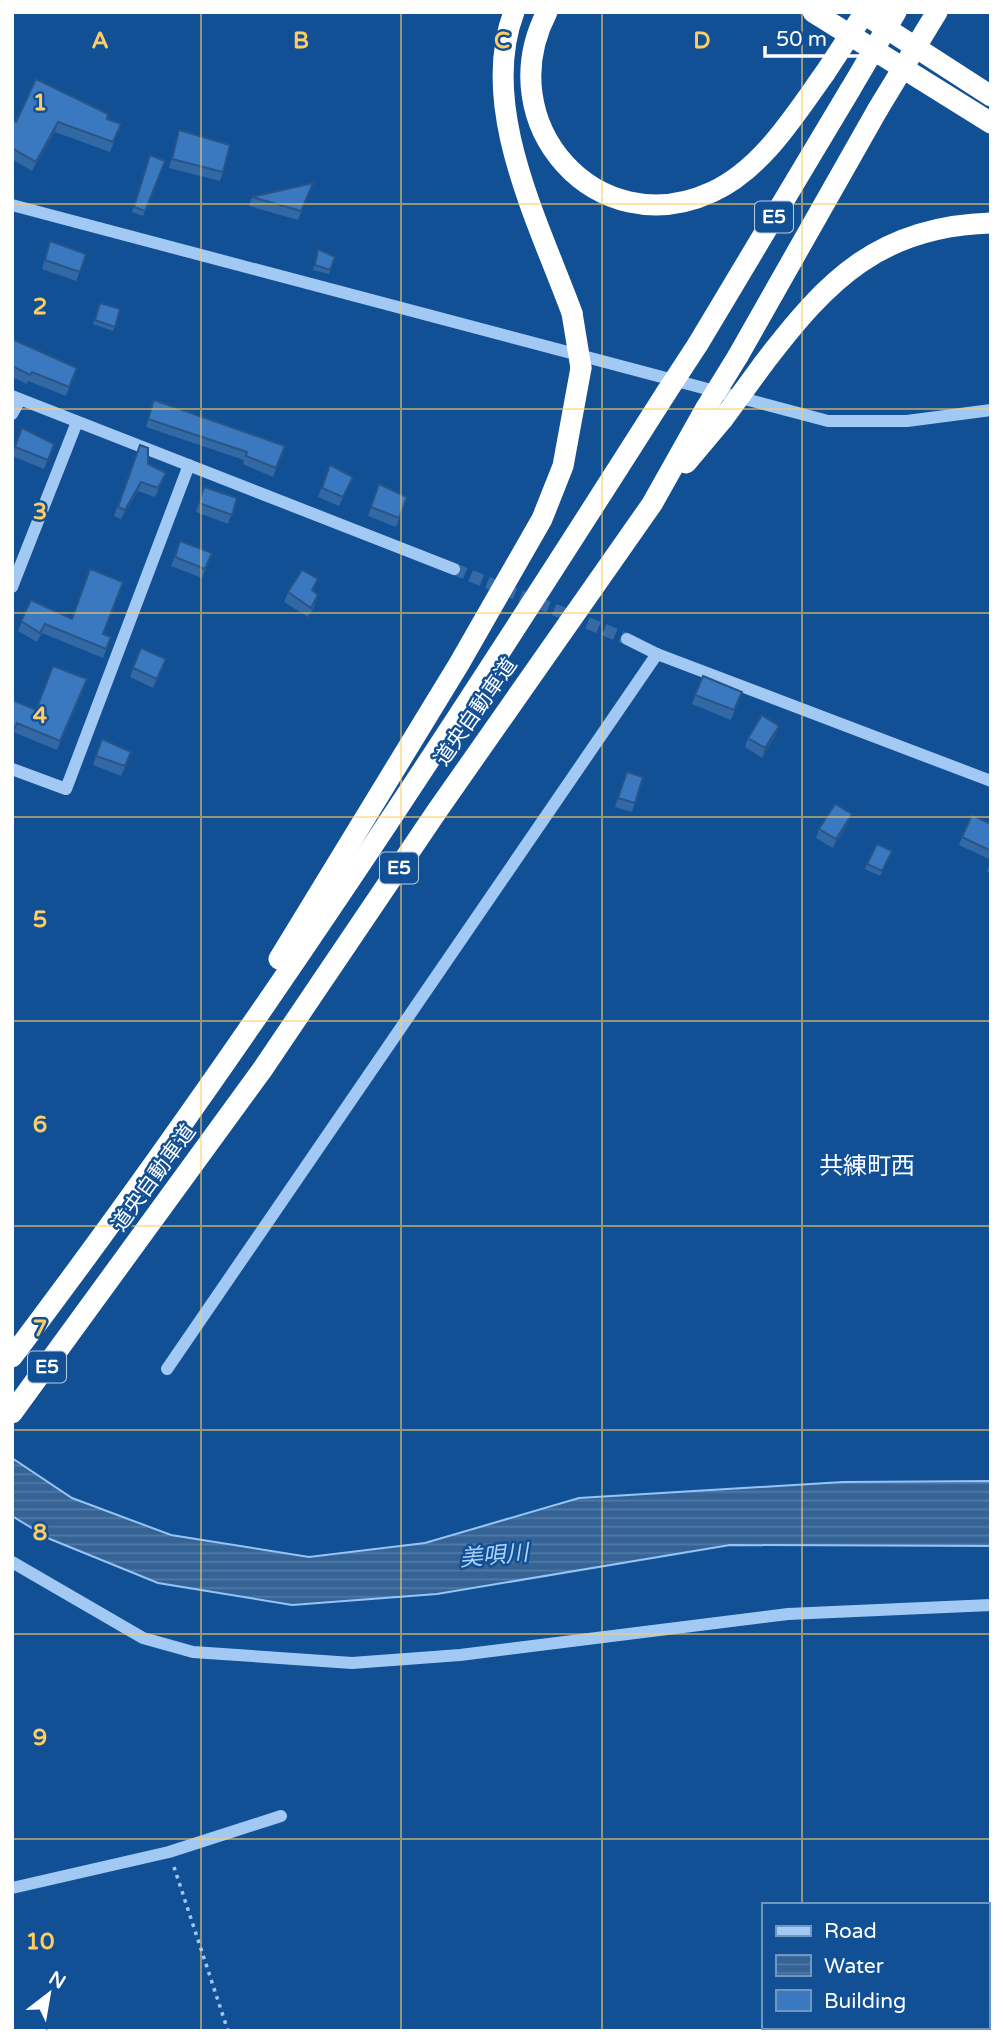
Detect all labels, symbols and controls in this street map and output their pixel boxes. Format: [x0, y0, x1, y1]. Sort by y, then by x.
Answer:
scale bar [765, 14, 910, 58]
text: A [91, 27, 109, 55]
text: B [293, 27, 309, 55]
text: C [494, 27, 510, 55]
text: D [693, 27, 711, 55]
text: 50 m [776, 27, 827, 52]
text: 1 [33, 89, 47, 117]
road number: E5 [755, 202, 793, 232]
text: 2 [33, 293, 47, 321]
text: 3 [33, 498, 47, 526]
street label: 道央自動車道 [430, 653, 522, 771]
text: 4 [33, 702, 48, 730]
road number: E5 [380, 852, 418, 884]
text: 5 [33, 906, 47, 934]
text: 6 [33, 1111, 47, 1139]
street label: 道央自動車道 [107, 1120, 201, 1236]
district label: 共練町西 [819, 1152, 915, 1181]
text: 7 [33, 1315, 47, 1343]
road number: E5 [28, 1352, 66, 1382]
text: 8 [33, 1519, 47, 1547]
water label: 美唄川 [458, 1539, 533, 1573]
text: 9 [33, 1724, 47, 1752]
legend [762, 1903, 989, 2029]
text: Road [824, 1919, 877, 1944]
text: 10 [26, 1928, 54, 1956]
text: Water [824, 1954, 884, 1979]
north arrow [14, 1959, 84, 2029]
text: N [45, 1967, 69, 1994]
text: Building [824, 1989, 906, 2014]

